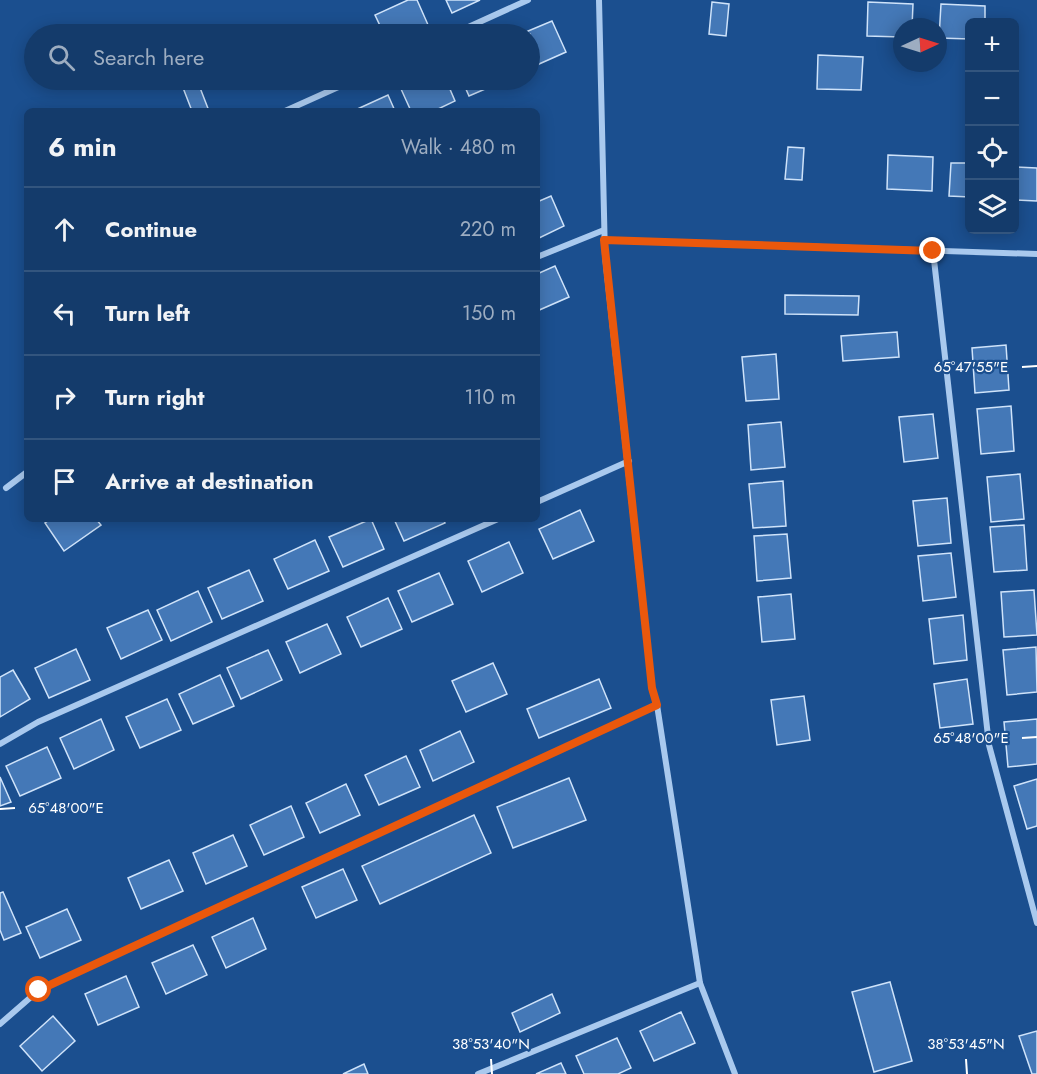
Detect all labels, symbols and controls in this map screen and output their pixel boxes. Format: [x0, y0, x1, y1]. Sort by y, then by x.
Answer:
north arrow [893, 18, 947, 72]
map controls [965, 18, 1019, 234]
button: + [965, 18, 1019, 72]
search box [24, 24, 540, 90]
icon: search [45, 41, 78, 74]
text: Search here [93, 41, 204, 73]
button: − [965, 72, 1019, 126]
button: locate [965, 126, 1019, 180]
text: 6 min [48, 128, 117, 166]
text: Walk · 480 m [401, 133, 516, 162]
button: layers [965, 180, 1019, 234]
icon: ahead [48, 213, 81, 246]
text: Continue [105, 213, 197, 245]
text: 220 m [460, 215, 516, 244]
route end [919, 237, 945, 263]
icon: left [48, 297, 81, 330]
text: Turn left [105, 297, 190, 329]
text: 150 m [462, 299, 516, 328]
text: 65°47'55"E [934, 356, 1008, 378]
icon: right [48, 381, 81, 414]
text: Turn right [105, 381, 205, 413]
text: 110 m [464, 383, 516, 412]
icon: arrive [48, 465, 81, 498]
text: Arrive at destination [105, 465, 314, 497]
text: 65°48'00"E [933, 727, 1009, 749]
text: 65°48'00"E [28, 797, 104, 819]
route start [25, 976, 51, 1002]
text: 38°53'40"N [452, 1033, 530, 1055]
text: 38°53'45"N [927, 1033, 1005, 1055]

